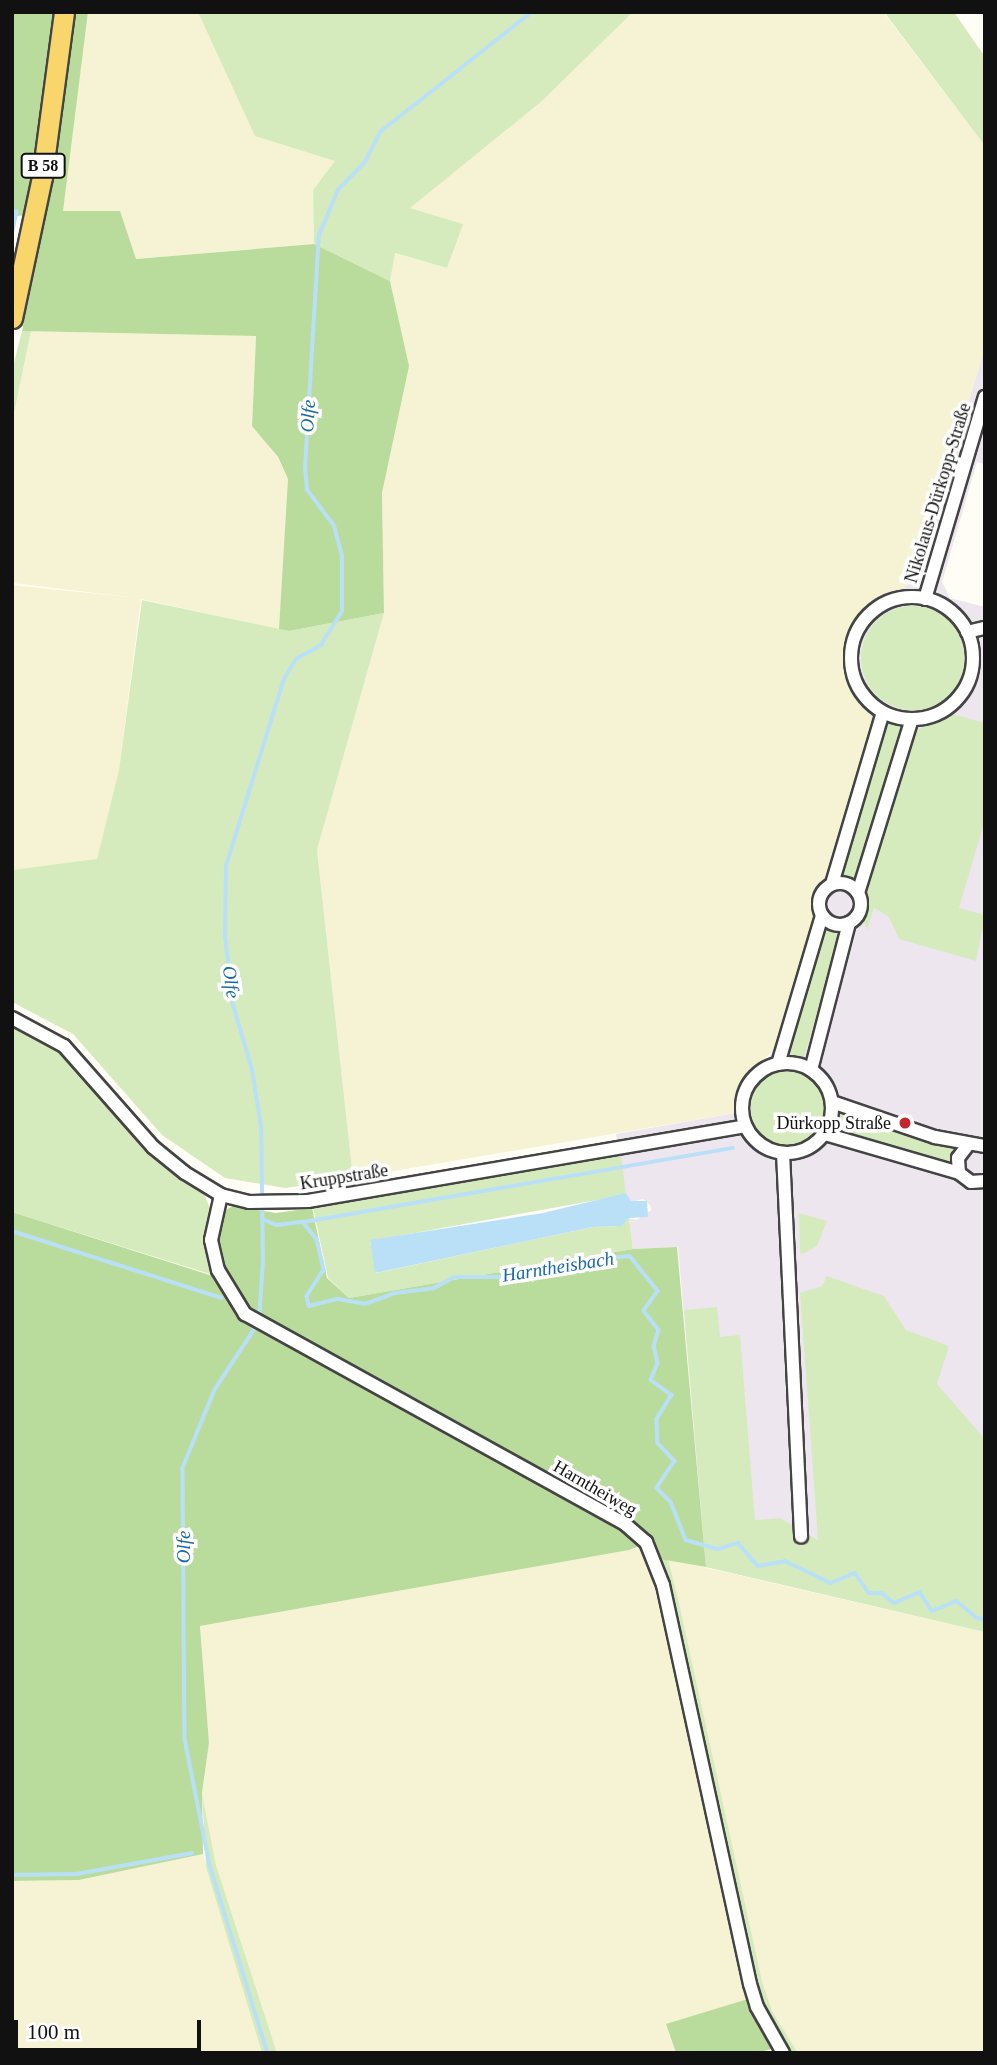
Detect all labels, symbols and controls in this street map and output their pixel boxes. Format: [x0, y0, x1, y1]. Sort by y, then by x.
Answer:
road number: B 58 [20, 154, 66, 178]
water label: Olfe [295, 399, 321, 433]
street label: Nikolaus-Dürkopp-Straße [900, 400, 976, 586]
water label: Olfe [217, 964, 245, 1000]
place label: Dürkopp Straße [777, 1112, 891, 1134]
marker: Dürkopp Straße [897, 1115, 913, 1131]
street label: Kruppstraße [298, 1159, 390, 1195]
water label: Harntheisbach [500, 1247, 616, 1287]
street label: Harntheiweg [549, 1455, 641, 1521]
water label: Olfe [173, 1531, 195, 1563]
scale bar [18, 2006, 205, 2050]
text: 100 m [27, 2020, 80, 2044]

